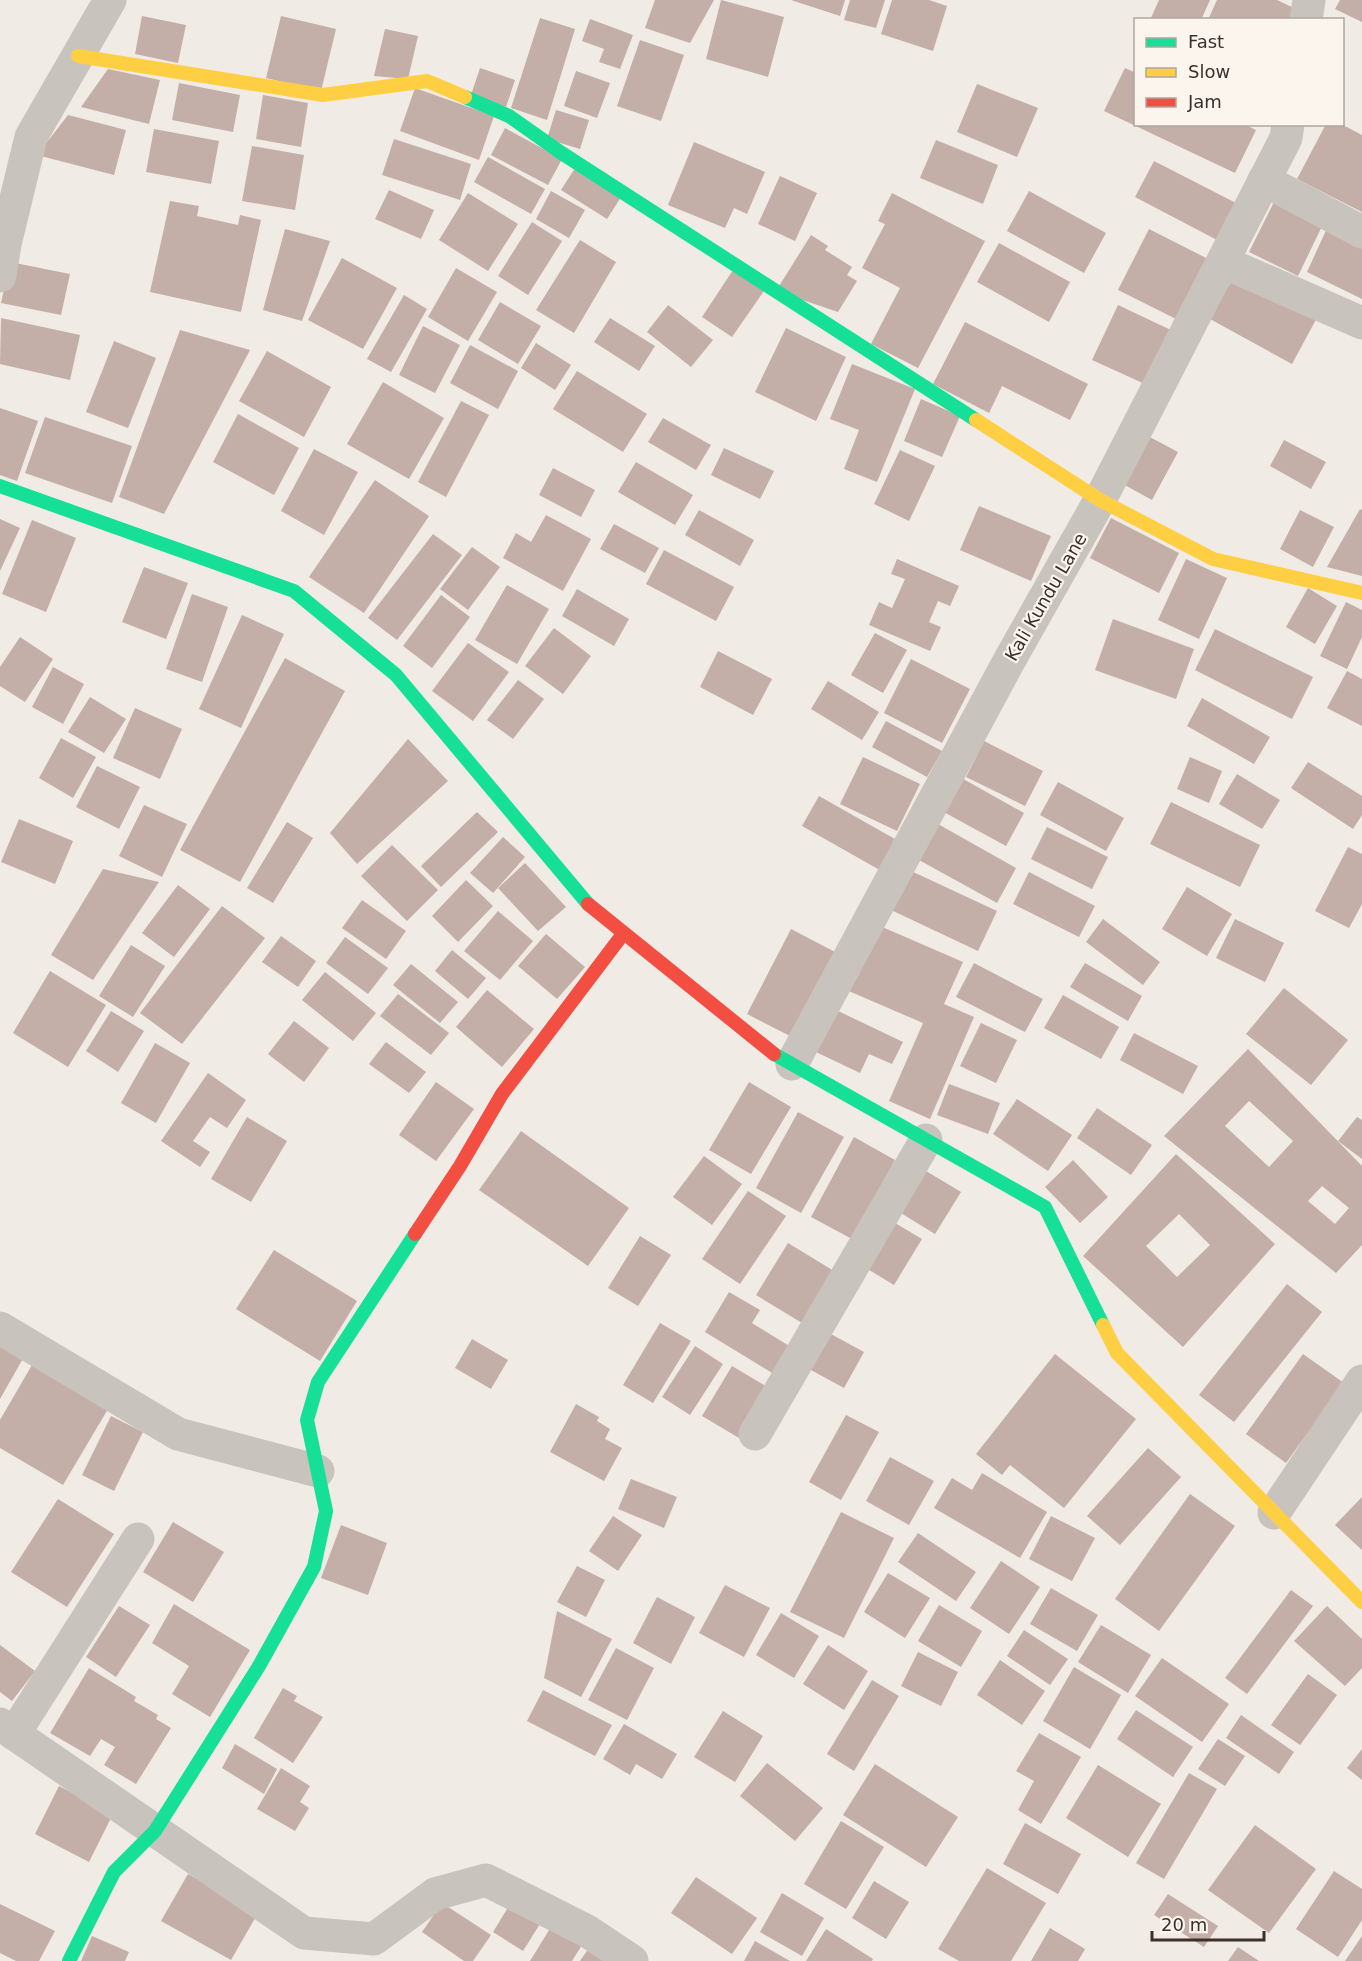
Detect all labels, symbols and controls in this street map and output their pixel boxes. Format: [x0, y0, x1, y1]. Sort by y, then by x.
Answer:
legend [1134, 18, 1344, 126]
text: Fast [1188, 31, 1224, 52]
text: Slow [1188, 61, 1230, 82]
text: Jam [1187, 91, 1222, 112]
street label: Kali Kundu Lane [1000, 529, 1091, 664]
scale bar [1152, 1904, 1264, 1942]
text: 20 m [1161, 1914, 1207, 1935]

